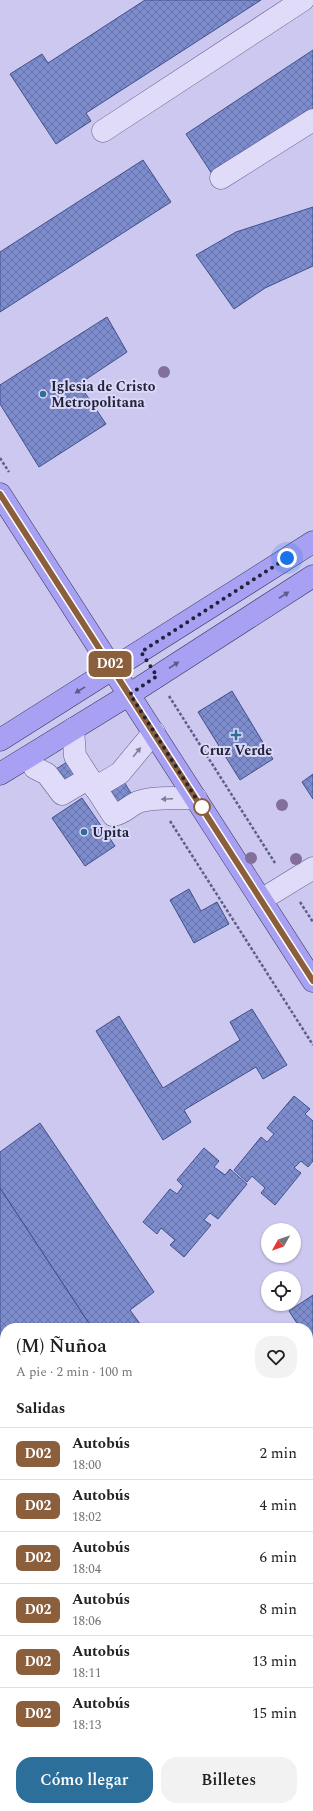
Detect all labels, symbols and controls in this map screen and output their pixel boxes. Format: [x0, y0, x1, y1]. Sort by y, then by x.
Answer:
place label: Iglesia de Cristo Metropolitana [51, 376, 156, 413]
marker: Iglesia de Cristo Metropolitana [38, 389, 48, 399]
your location [277, 548, 297, 568]
one-way arrow [278, 591, 289, 599]
line badge: D02 [87, 651, 133, 677]
text: D02 [97, 653, 123, 674]
one-way arrow [168, 662, 180, 669]
one-way arrow [74, 686, 86, 693]
marker: Cruz Verde [231, 730, 241, 740]
place label: Cruz Verde [200, 740, 272, 761]
one-way arrow [133, 747, 142, 758]
one-way arrow [160, 796, 173, 802]
unlabelled marker [193, 798, 211, 816]
place label: Upita [92, 822, 130, 843]
marker: Upita [79, 827, 89, 837]
north arrow [261, 1223, 301, 1263]
map controls [261, 1223, 301, 1311]
button: locate [261, 1271, 301, 1311]
text: (M) Ñuñoa [16, 1332, 107, 1361]
button: heart [255, 1336, 297, 1378]
text: A pie · 2 min · 100 m [16, 1362, 133, 1382]
text: Salidas [16, 1397, 65, 1420]
text: Autobús [72, 1432, 130, 1455]
text: 2 min [259, 1442, 297, 1465]
text: D02 [25, 1443, 51, 1464]
text: 18:00 [72, 1455, 101, 1475]
text: Autobús [72, 1484, 130, 1507]
text: 4 min [259, 1494, 297, 1517]
text: D02 [25, 1495, 51, 1516]
text: 18:02 [72, 1507, 101, 1527]
text: Autobús [72, 1536, 130, 1559]
text: 6 min [259, 1546, 297, 1569]
text: D02 [25, 1547, 51, 1568]
text: 18:04 [72, 1559, 101, 1579]
text: Autobús [72, 1588, 130, 1611]
text: 8 min [259, 1598, 297, 1621]
text: D02 [25, 1599, 51, 1620]
text: 18:06 [72, 1611, 101, 1631]
text: Autobús [72, 1640, 130, 1663]
text: 13 min [252, 1650, 297, 1673]
text: D02 [25, 1651, 51, 1672]
text: 18:11 [72, 1663, 101, 1683]
text: Autobús [72, 1692, 130, 1715]
text: 15 min [252, 1702, 297, 1725]
text: D02 [25, 1703, 51, 1724]
text: 18:13 [72, 1715, 101, 1735]
button: Cómo llegar [16, 1757, 153, 1803]
button: Billetes [161, 1757, 297, 1803]

